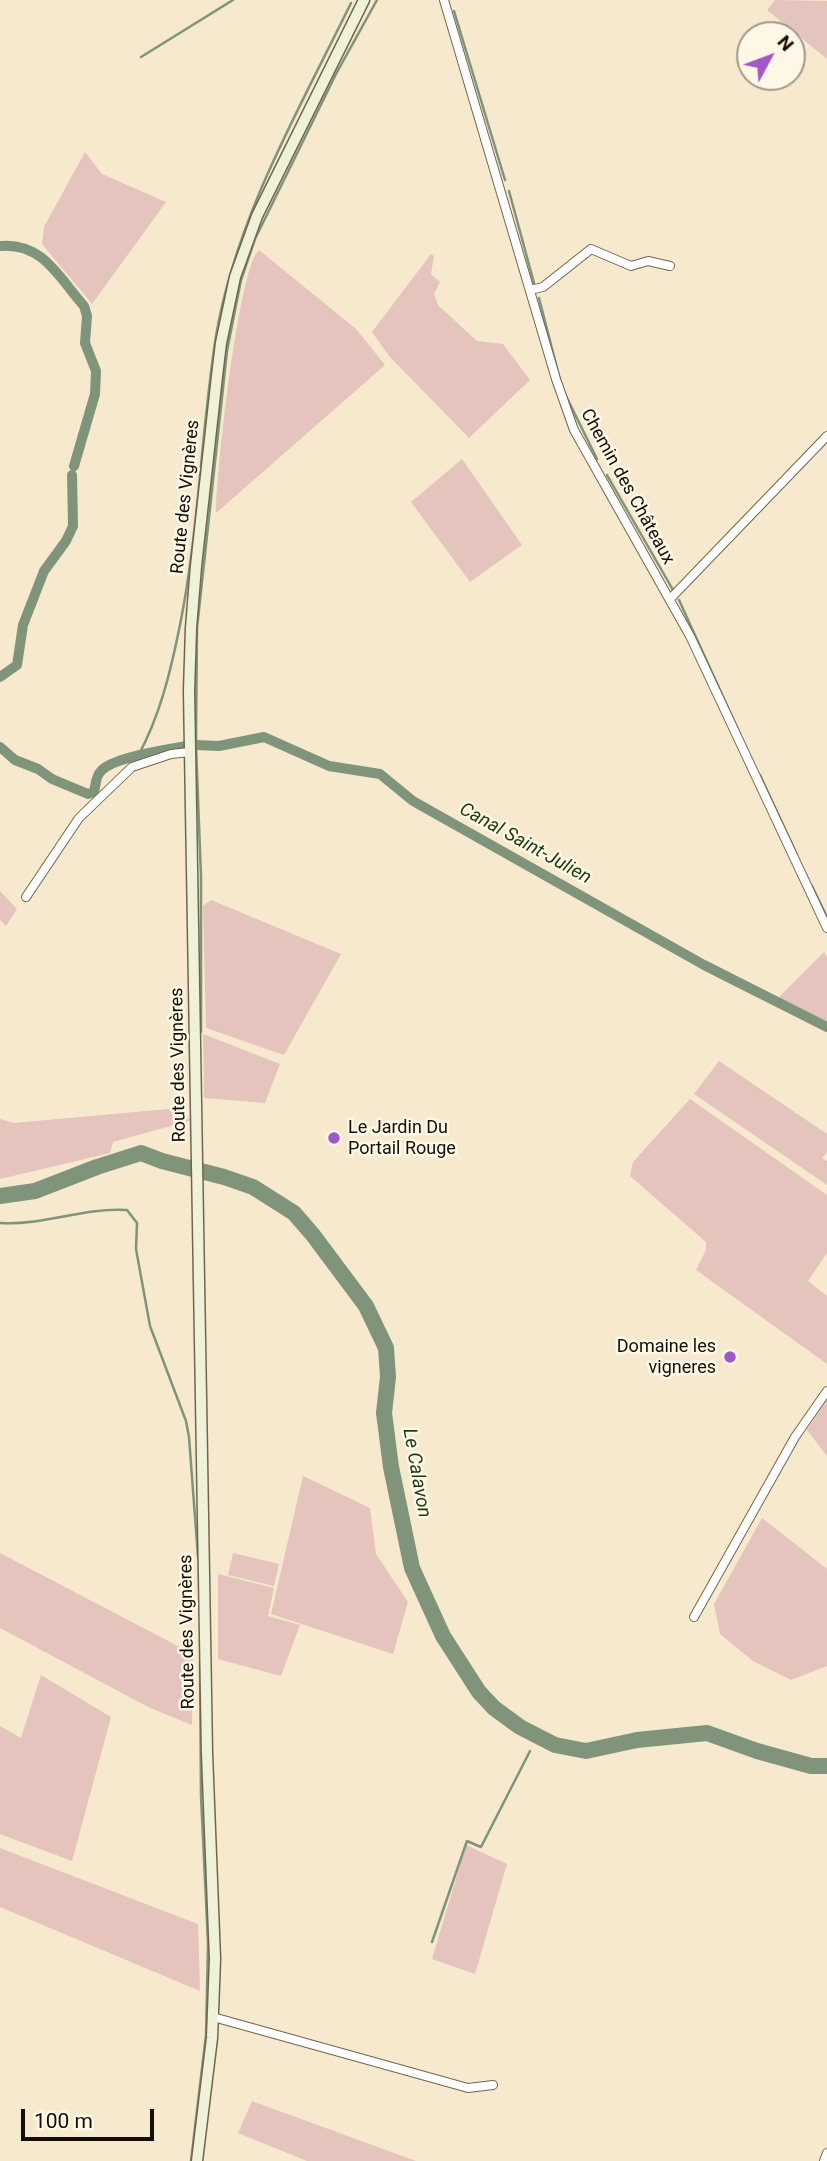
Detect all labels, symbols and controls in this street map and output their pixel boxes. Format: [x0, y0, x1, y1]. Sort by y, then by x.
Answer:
north arrow [736, 21, 806, 91]
text: N [773, 31, 799, 56]
street label: Chemin des Châteaux [575, 405, 679, 569]
street label: Route des Vignères [167, 419, 205, 575]
water label: Canal Saint-Julien [455, 798, 595, 890]
street label: Route des Vignères [167, 987, 191, 1143]
place label: Le Jardin Du Portail Rouge [348, 1117, 456, 1160]
marker: Le Jardin Du Portail Rouge [326, 1130, 342, 1146]
place label: Domaine les vigneres [617, 1336, 716, 1378]
marker: Domaine les vigneres [722, 1349, 738, 1365]
water label: Le Calavon [397, 1427, 435, 1519]
street label: Route des Vignères [176, 1554, 200, 1710]
scale bar [24, 2094, 158, 2138]
text: 100 m [34, 2109, 93, 2133]

